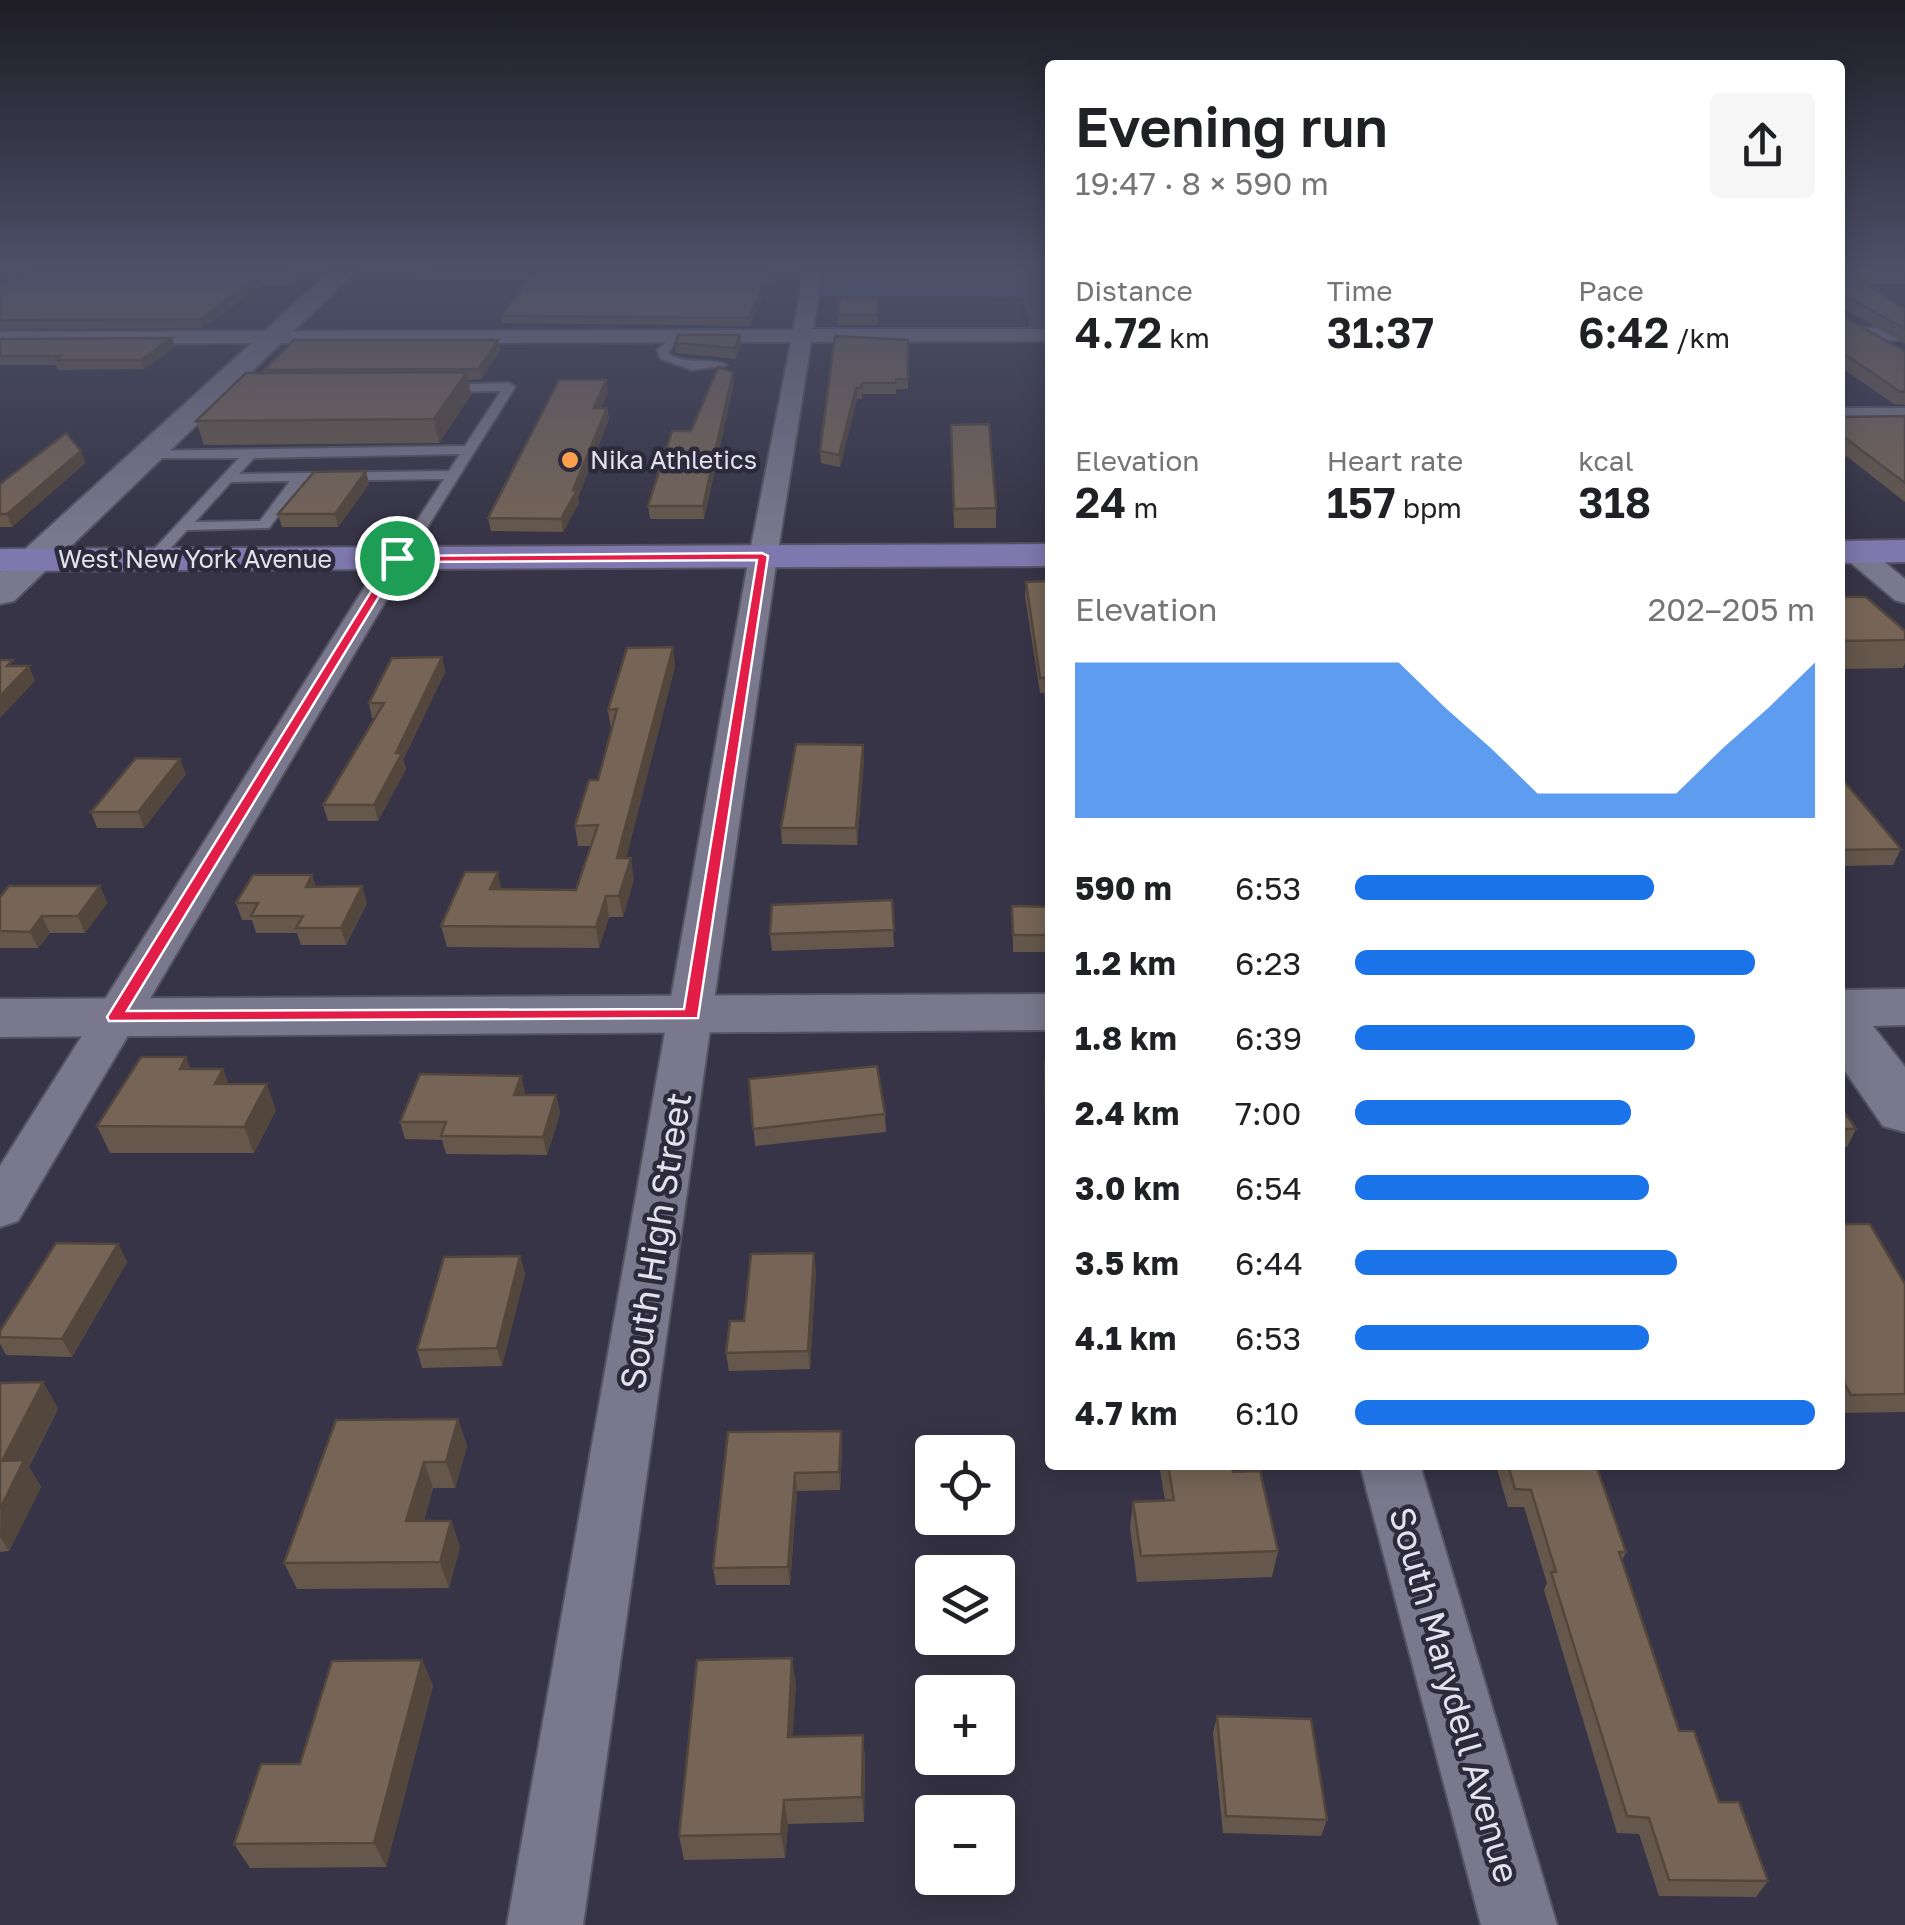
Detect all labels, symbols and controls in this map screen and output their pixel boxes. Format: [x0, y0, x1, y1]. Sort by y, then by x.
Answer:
text: Evening run [1075, 93, 1388, 159]
button: share [1710, 93, 1815, 198]
text: 19:47 · 8 × 590 m [1075, 164, 1329, 202]
text: Distance [1075, 274, 1193, 307]
text: Time [1327, 274, 1393, 307]
text: Pace [1578, 274, 1644, 307]
text: 4.72 [1075, 307, 1162, 357]
text: 31:37 [1327, 307, 1434, 357]
text: 6:42 [1578, 307, 1669, 357]
text: km [1162, 321, 1210, 354]
text: /km [1669, 321, 1730, 354]
place label: Nika Athletics [590, 444, 757, 475]
text: Elevation [1075, 444, 1200, 477]
text: Heart rate [1327, 444, 1463, 477]
text: kcal [1578, 444, 1634, 477]
marker: Nika Athletics [559, 449, 581, 471]
text: 24 [1075, 477, 1127, 527]
text: 157 [1327, 477, 1396, 527]
text: 318 [1578, 477, 1651, 527]
text: m [1127, 491, 1158, 524]
text: bpm [1396, 491, 1462, 524]
pin [355, 516, 440, 601]
icon: arrive [370, 531, 425, 586]
street label: West New York Avenue [58, 543, 332, 574]
text: Elevation [1075, 590, 1217, 628]
text: 202–205 m [1648, 590, 1815, 628]
text: 590 m [1075, 869, 1172, 907]
text: 6:53 [1235, 869, 1301, 907]
text: 1.2 km [1075, 944, 1176, 982]
text: 6:23 [1235, 944, 1301, 982]
text: 1.8 km [1075, 1019, 1177, 1057]
text: 6:39 [1235, 1019, 1302, 1057]
street label: South High Street [611, 1089, 699, 1392]
text: 2.4 km [1075, 1094, 1179, 1132]
text: 7:00 [1235, 1094, 1301, 1132]
text: 3.0 km [1075, 1169, 1180, 1207]
text: 6:54 [1235, 1169, 1302, 1207]
text: 3.5 km [1075, 1244, 1179, 1282]
text: 6:44 [1235, 1244, 1303, 1282]
text: 4.1 km [1075, 1319, 1176, 1357]
text: 6:53 [1235, 1319, 1301, 1357]
text: 4.7 km [1075, 1394, 1177, 1432]
text: 6:10 [1235, 1394, 1299, 1432]
map controls [915, 1435, 1015, 1895]
button: locate [915, 1435, 1015, 1535]
street label: South Marydell Avenue [1381, 1502, 1529, 1887]
button: layers [915, 1555, 1015, 1655]
button: + [915, 1675, 1015, 1775]
button: − [915, 1795, 1015, 1895]

